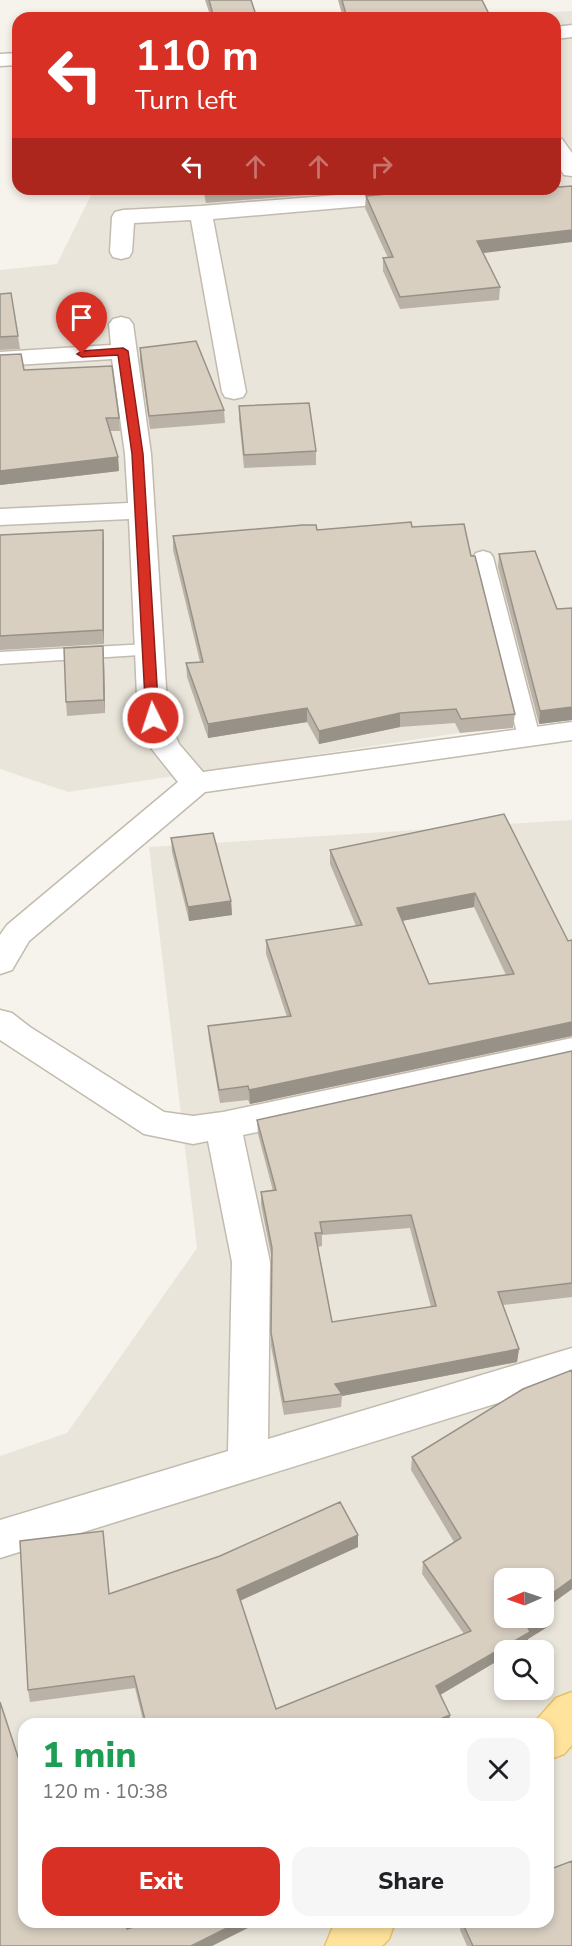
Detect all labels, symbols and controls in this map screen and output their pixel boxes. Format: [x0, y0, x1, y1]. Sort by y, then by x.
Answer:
text: 110 m [135, 28, 259, 85]
icon: left [36, 36, 114, 114]
text: Turn left [135, 82, 236, 119]
icon: left [176, 150, 209, 183]
icon: ahead [239, 150, 272, 183]
icon: ahead [302, 150, 335, 183]
icon: right [365, 150, 398, 183]
pin [56, 292, 107, 354]
icon: arrive [65, 301, 98, 334]
position arrow [121, 686, 185, 750]
north arrow [494, 1568, 554, 1628]
map controls [494, 1568, 554, 1700]
button: search [494, 1640, 554, 1700]
text: 1 min [42, 1731, 137, 1780]
button: close [467, 1738, 530, 1801]
text: 120 m · 10:38 [42, 1778, 168, 1805]
button: Exit [42, 1847, 280, 1916]
button: Share [292, 1847, 530, 1916]

